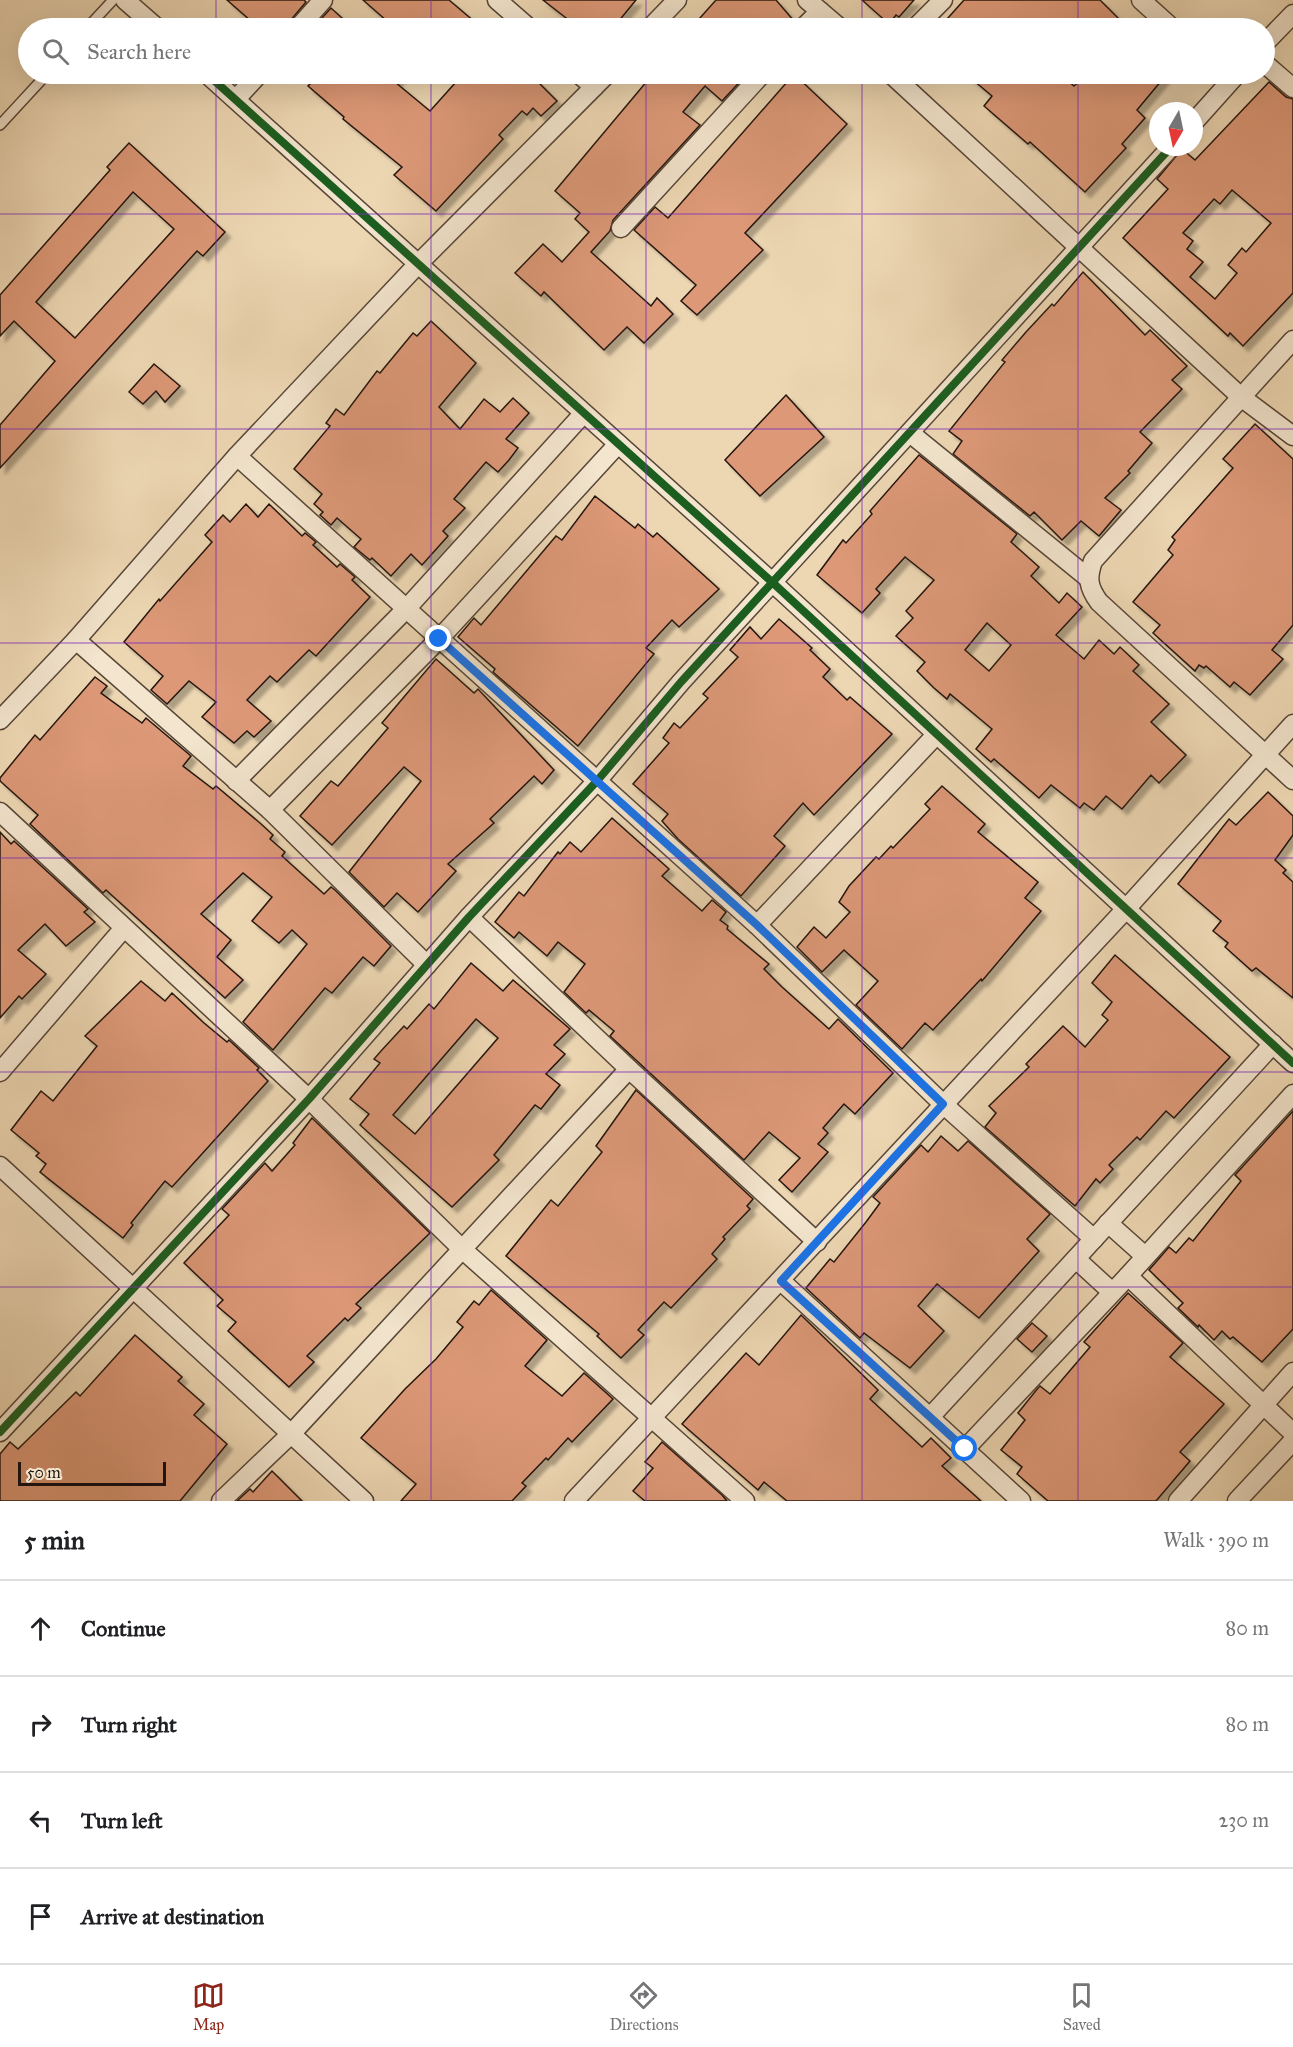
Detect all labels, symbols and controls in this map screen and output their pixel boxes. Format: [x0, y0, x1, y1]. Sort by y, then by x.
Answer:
search box [18, 18, 1275, 84]
icon: search [39, 35, 72, 68]
text: Search here [87, 38, 191, 65]
north arrow [1149, 102, 1203, 156]
route end [425, 625, 451, 651]
route start [951, 1435, 977, 1461]
scale bar [18, 1459, 166, 1486]
text: 50 m [27, 1463, 61, 1482]
text: 5 min [24, 1524, 85, 1556]
text: Walk · 390 m [1163, 1528, 1269, 1552]
icon: ahead [24, 1612, 57, 1645]
text: Continue [81, 1615, 166, 1642]
text: 80 m [1226, 1616, 1269, 1640]
icon: right [24, 1708, 57, 1741]
text: Turn right [81, 1711, 177, 1738]
text: 80 m [1226, 1712, 1269, 1736]
icon: left [24, 1804, 57, 1837]
text: Turn left [81, 1807, 163, 1834]
text: 230 m [1218, 1808, 1269, 1832]
icon: arrive [24, 1900, 57, 1933]
text: Arrive at destination [81, 1903, 264, 1930]
tab: Map [192, 1979, 225, 2034]
tab: Directions [609, 1979, 678, 2034]
tab: Saved [1063, 1979, 1101, 2034]

